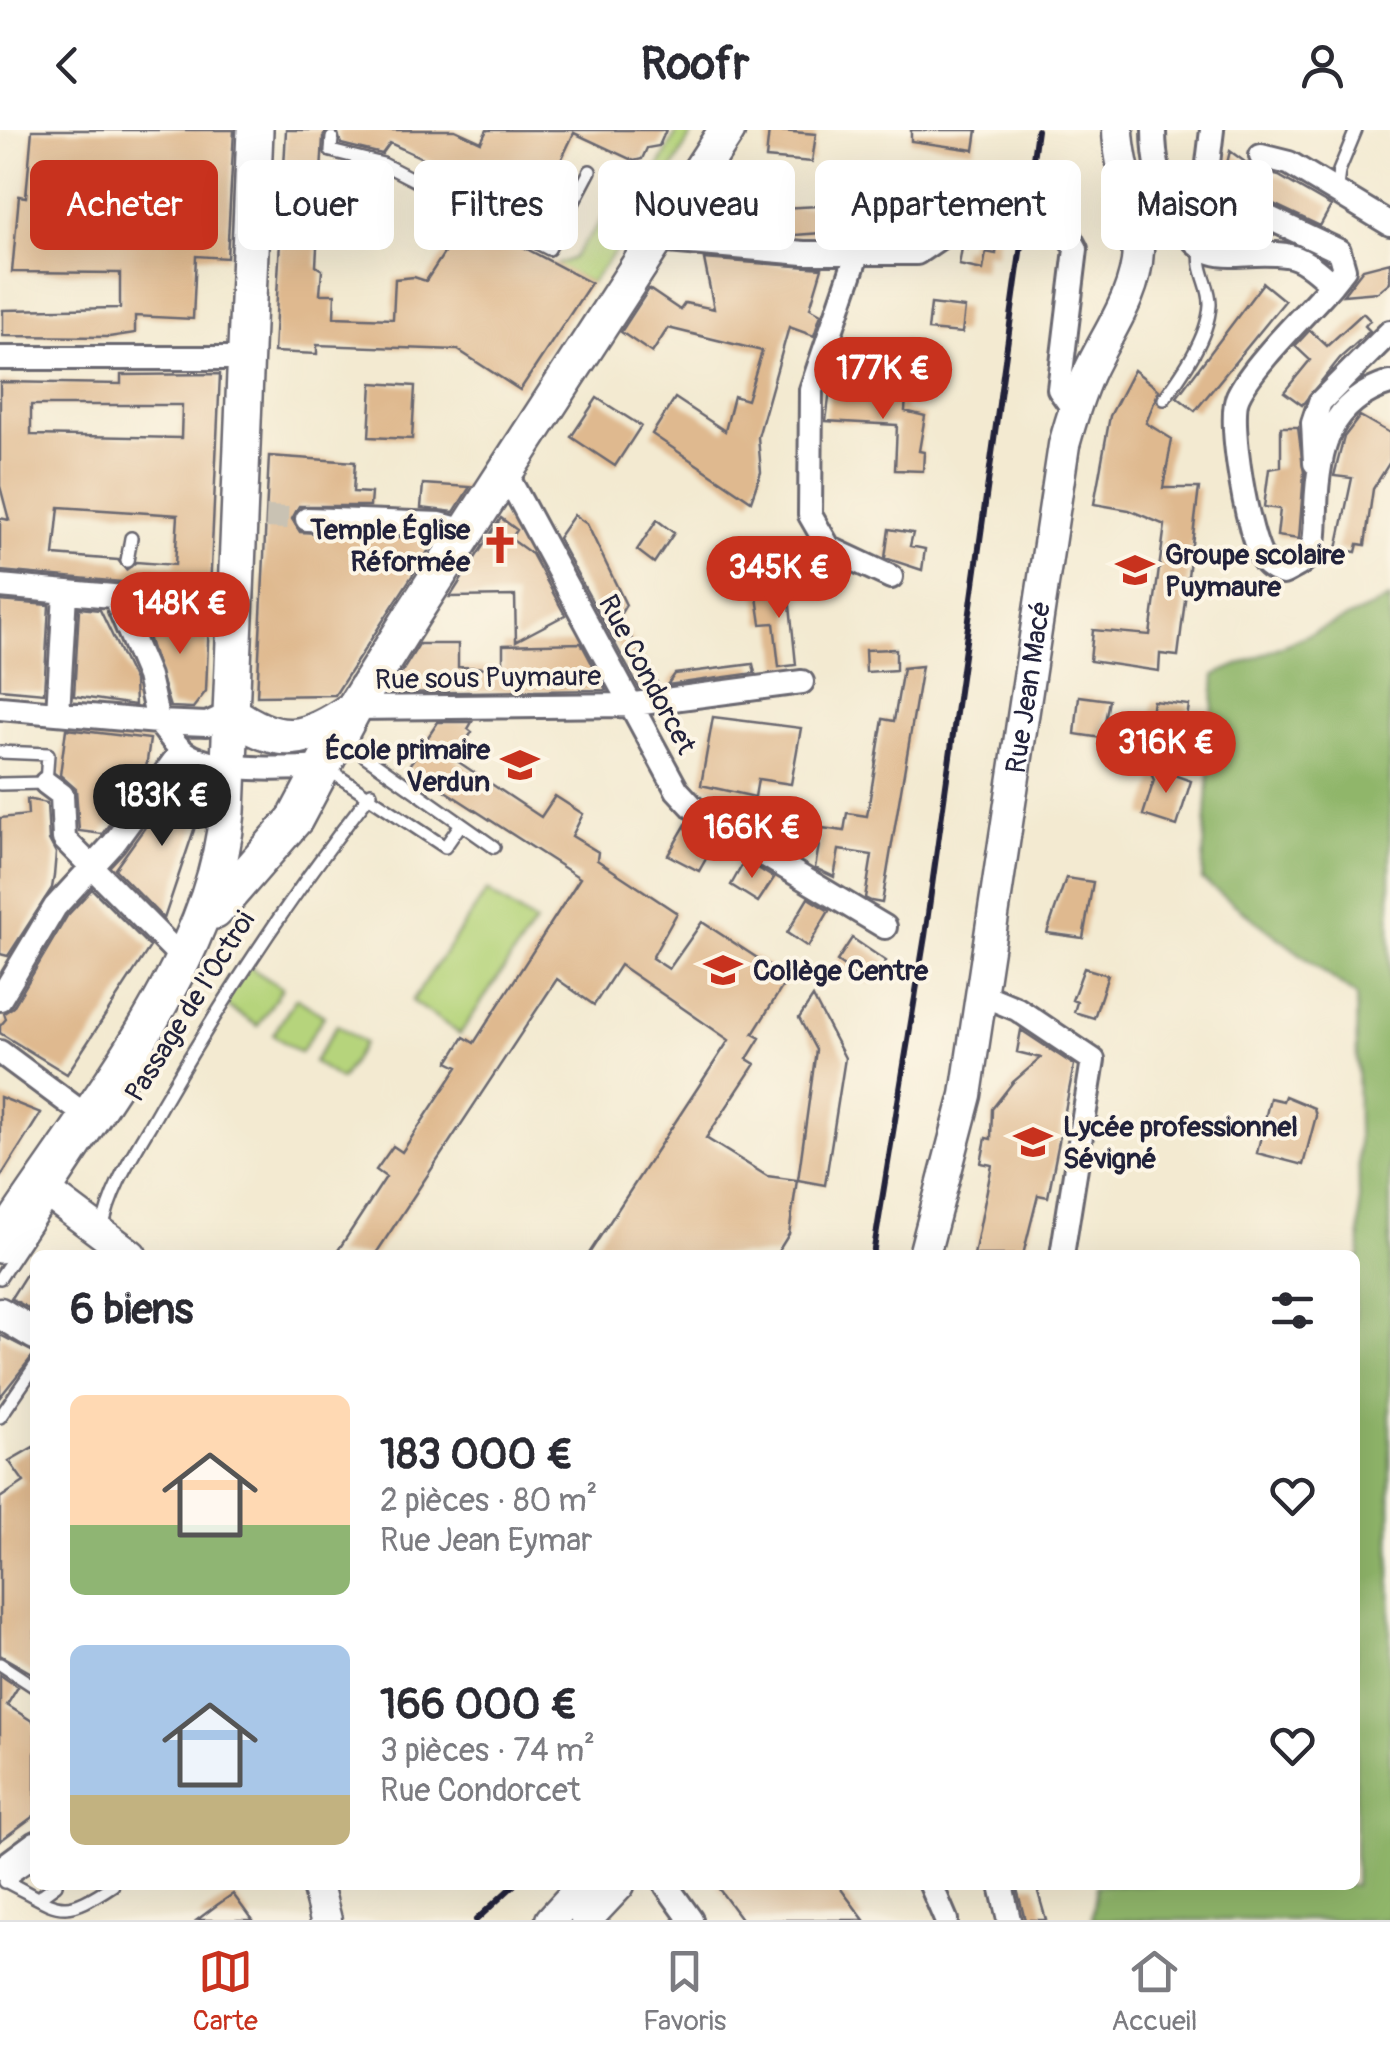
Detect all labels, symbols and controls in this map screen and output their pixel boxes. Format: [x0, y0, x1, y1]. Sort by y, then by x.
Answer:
text: Roofr [641, 37, 749, 93]
icon: back [40, 38, 95, 93]
icon: person [1295, 38, 1350, 93]
chip: Acheter [30, 160, 218, 250]
chip: Louer [238, 160, 394, 250]
chip: Filtres [414, 160, 578, 250]
chip: Nouveau [598, 160, 795, 250]
chip: Appartement [815, 160, 1081, 250]
chip: Maison [1101, 160, 1273, 250]
pin: 177K € [802, 337, 964, 422]
text: 177K € [836, 349, 930, 389]
place label: Temple Église Réformée [309, 513, 471, 580]
church icon: Temple Église Réformée [479, 524, 521, 566]
pin: 345K € [698, 536, 860, 621]
place label: Groupe scolaire Puymaure [1165, 538, 1346, 605]
text: 345K € [728, 548, 830, 588]
school or university icon: Groupe scolaire Puymaure [1114, 549, 1156, 591]
pin: 148K € [99, 572, 261, 657]
text: 148K € [133, 584, 227, 624]
street label: Rue Condorcet [590, 589, 704, 761]
street label: Rue Jean Macé [999, 599, 1059, 776]
street label: Rue sous Puymaure [374, 659, 602, 698]
pin: 316K € [1085, 711, 1247, 796]
text: 316K € [1118, 723, 1214, 763]
place label: École primaire Verdun [325, 733, 491, 800]
school or university icon: École primaire Verdun [499, 744, 541, 786]
pin: 183K € [81, 764, 243, 849]
text: 183K € [115, 776, 209, 816]
pin: 166K € [671, 796, 833, 881]
text: 166K € [703, 808, 801, 848]
street label: Passage de l'Octroi [118, 905, 263, 1109]
school or university icon: Collège Centre [702, 949, 744, 991]
place label: Collège Centre [753, 954, 929, 989]
place label: Lycée professionnel Sévigné [1063, 1110, 1298, 1177]
school or university icon: Lycée professionnel Sévigné [1012, 1121, 1054, 1163]
icon: filters [1265, 1283, 1320, 1338]
text: 6 biens [70, 1284, 193, 1336]
text: 183 000 € [380, 1429, 573, 1481]
icon: home [150, 1435, 270, 1555]
icon: heart [1265, 1468, 1320, 1523]
text: 2 pièces · 80 m² [380, 1481, 598, 1521]
text: Rue Jean Eymar [380, 1521, 592, 1561]
text: 166 000 € [380, 1679, 577, 1731]
icon: home [150, 1685, 270, 1805]
icon: heart [1265, 1718, 1320, 1773]
text: 3 pièces · 74 m² [380, 1731, 595, 1771]
text: Rue Condorcet [380, 1771, 581, 1811]
tab: Carte [193, 1944, 258, 2039]
tab: Favoris [643, 1944, 726, 2039]
tab: Accueil [1111, 1944, 1197, 2039]

